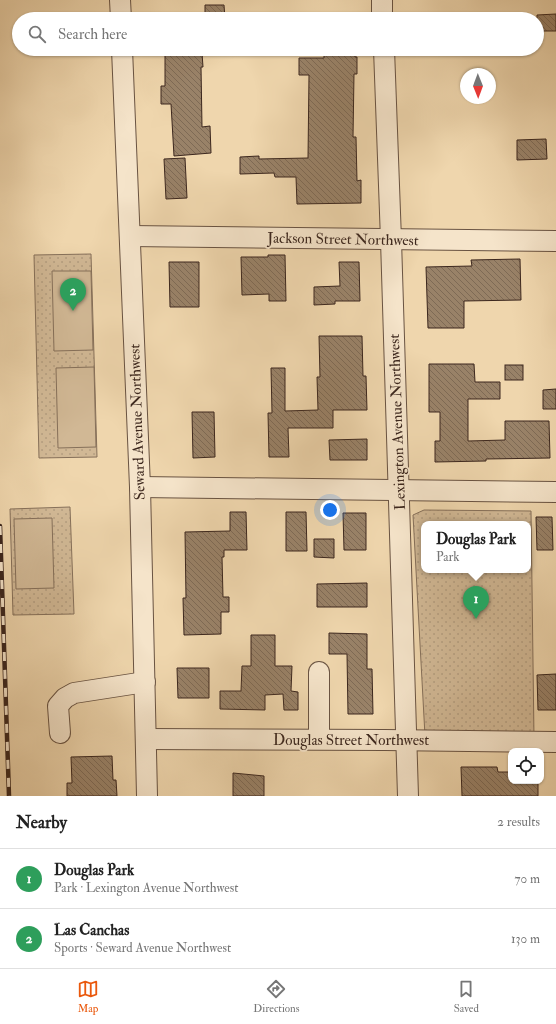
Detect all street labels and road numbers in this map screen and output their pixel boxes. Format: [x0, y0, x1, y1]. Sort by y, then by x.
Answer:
street label: Jackson Street Northwest [266, 229, 419, 251]
street label: Lexington Avenue Northwest [385, 333, 410, 510]
street label: Seward Avenue Northwest [125, 343, 150, 501]
street label: Douglas Street Northwest [273, 731, 429, 750]

